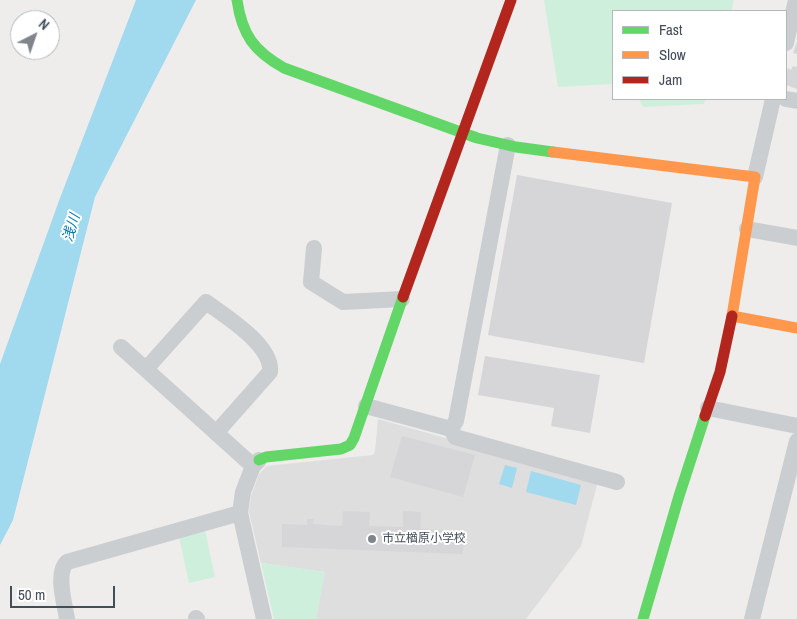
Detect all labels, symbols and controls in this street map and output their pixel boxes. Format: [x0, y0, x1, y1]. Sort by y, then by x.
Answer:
north arrow [10, 10, 60, 60]
legend [612, 10, 787, 100]
text: N [35, 15, 53, 34]
text: Fast [659, 19, 682, 40]
text: Slow [659, 44, 686, 65]
text: Jam [659, 69, 682, 90]
water label: 浅川 [60, 212, 84, 244]
place label: 市立楢原小学校 [382, 532, 466, 546]
marker: 市立楢原小学校 [366, 533, 378, 545]
scale bar [12, 576, 118, 608]
text: 50 m [18, 584, 45, 605]

